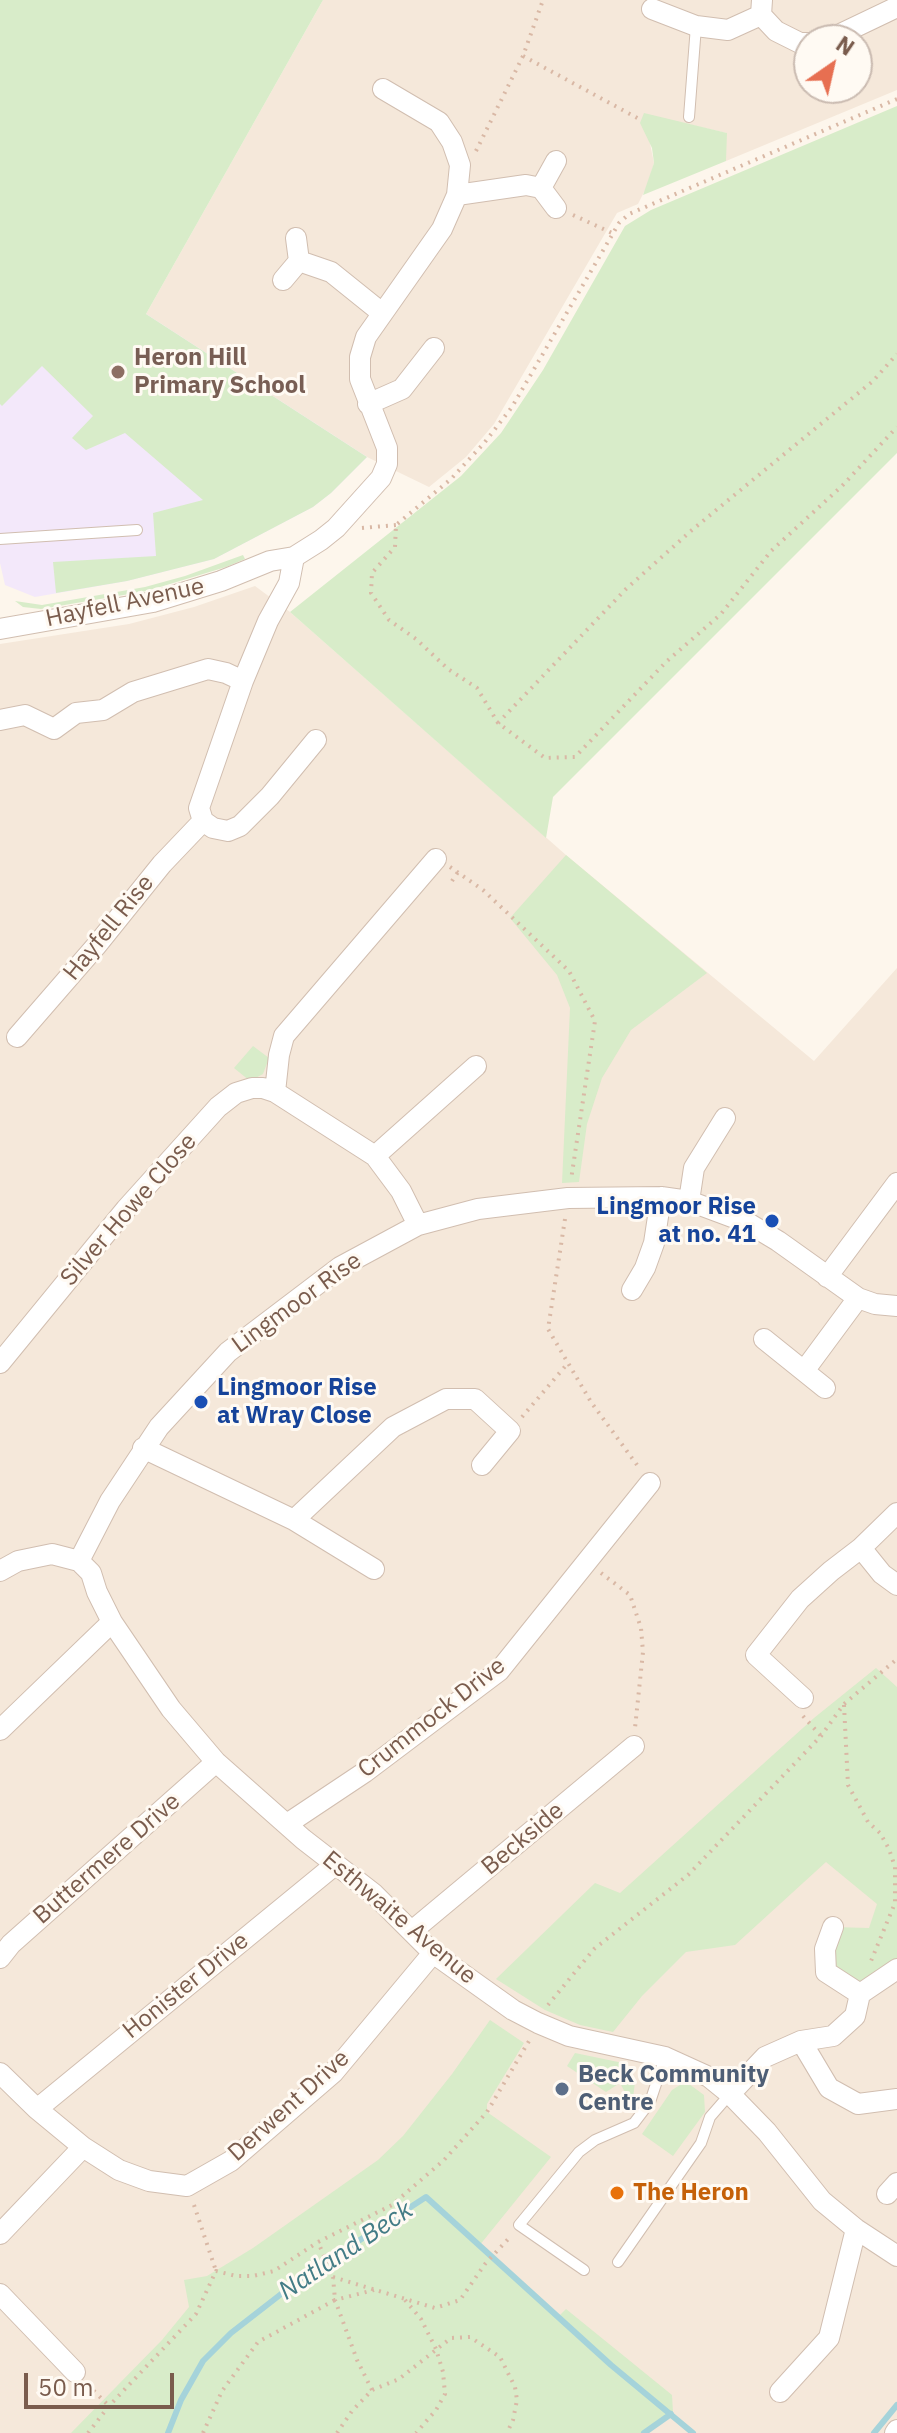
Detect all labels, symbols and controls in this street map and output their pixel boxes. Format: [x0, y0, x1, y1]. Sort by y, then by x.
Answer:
north arrow [793, 24, 873, 104]
text: N [831, 29, 860, 62]
place label: Heron Hill Primary School [134, 344, 306, 400]
marker: Heron Hill Primary School [109, 363, 127, 381]
street label: Hayfell Avenue [43, 572, 207, 634]
street label: Hayfell Rise [58, 869, 160, 987]
street label: Silver Howe Close [55, 1128, 203, 1292]
place label: Lingmoor Rise at no. 41 [596, 1193, 756, 1249]
marker: Lingmoor Rise at no. 41 [763, 1212, 781, 1230]
street label: Lingmoor Rise [227, 1246, 367, 1360]
place label: Lingmoor Rise at Wray Close [217, 1374, 377, 1430]
marker: Lingmoor Rise at Wray Close [192, 1393, 210, 1411]
street label: Crummock Drive [353, 1652, 511, 1784]
street label: Buttermere Drive [28, 1787, 186, 1931]
street label: Beckside [476, 1796, 570, 1882]
street label: Esthwaite Avenue [316, 1845, 482, 1991]
street label: Honister Drive [117, 1927, 255, 2045]
street label: Derwent Drive [222, 2044, 356, 2168]
place label: Beck Community Centre [578, 2061, 769, 2117]
marker: Beck Community Centre [553, 2080, 571, 2098]
place label: The Heron [633, 2179, 749, 2207]
marker: The Heron [608, 2184, 626, 2202]
water label: Natland Beck [273, 2195, 419, 2307]
scale bar [28, 2357, 178, 2407]
text: 50 m [38, 2371, 93, 2403]

